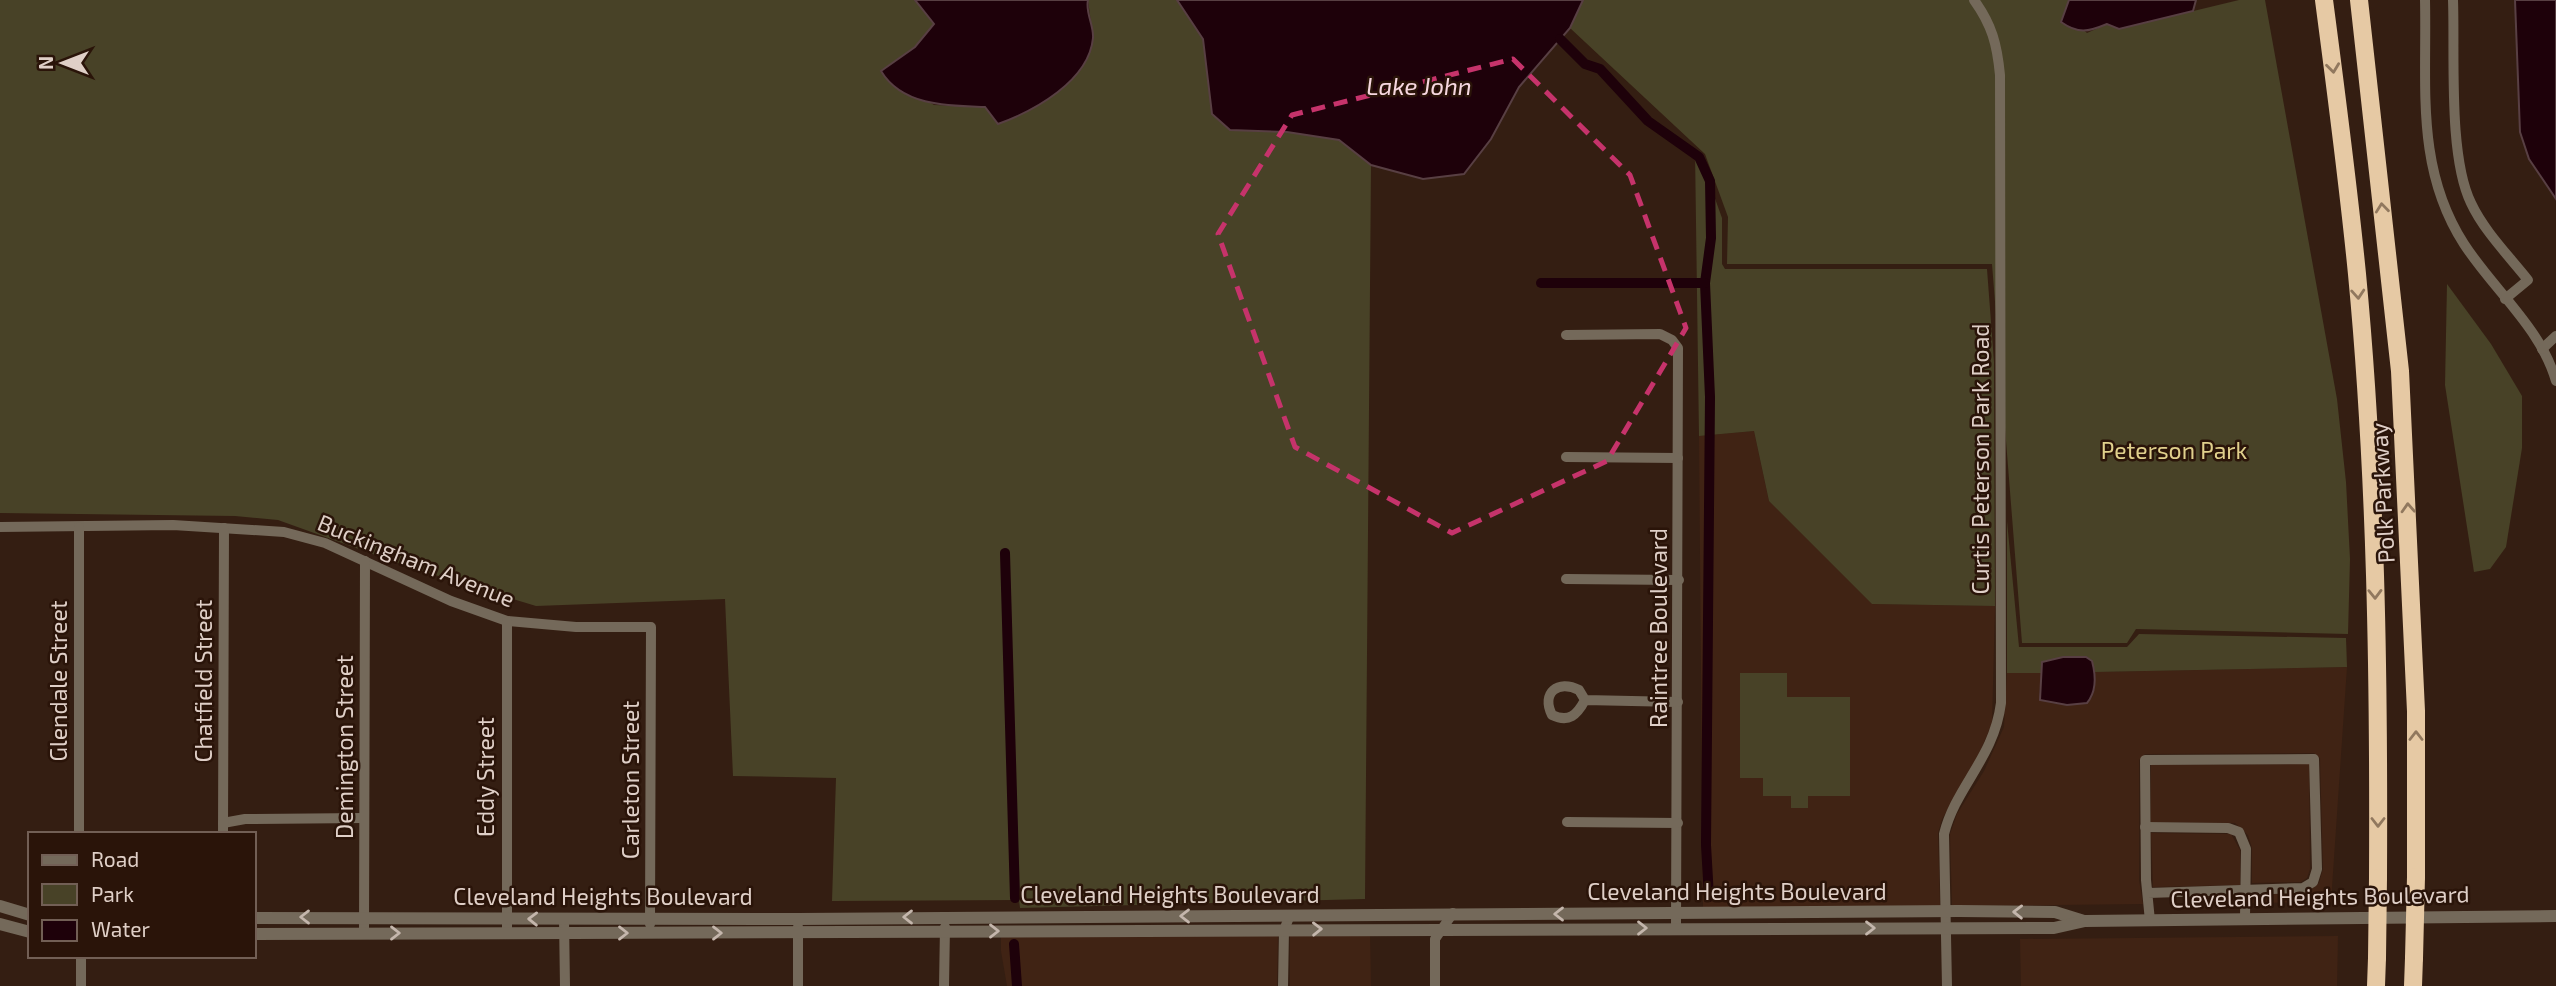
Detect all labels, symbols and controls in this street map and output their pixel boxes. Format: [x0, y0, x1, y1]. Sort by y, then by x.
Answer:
north arrow [28, 28, 98, 98]
text: N [34, 56, 57, 70]
one-way arrow [2325, 62, 2340, 74]
water label: Lake John [1366, 71, 1472, 100]
one-way arrow [2375, 203, 2390, 214]
one-way arrow [2350, 289, 2365, 300]
street label: Curtis Peterson Park Road [1966, 324, 1994, 595]
street label: Polk Parkway [2364, 422, 2400, 564]
park label: Peterson Park [2101, 436, 2247, 464]
one-way arrow [2401, 502, 2416, 513]
street label: Buckingham Avenue [314, 508, 519, 612]
street label: Raintree Boulevard [1644, 528, 1672, 728]
one-way arrow [2368, 589, 2383, 600]
street label: Chatfield Street [189, 599, 217, 763]
street label: Glendale Street [44, 600, 72, 762]
street label: Demington Street [330, 655, 358, 839]
street label: Carleton Street [616, 701, 644, 859]
street label: Eddy Street [471, 717, 499, 837]
one-way arrow [2408, 730, 2424, 740]
one-way arrow [2370, 817, 2386, 827]
legend [28, 832, 256, 958]
text: Road [91, 846, 139, 871]
street label: Cleveland Heights Boulevard [1587, 877, 1887, 905]
street label: Cleveland Heights Boulevard [2170, 879, 2470, 913]
street label: Cleveland Heights Boulevard [1020, 880, 1320, 908]
text: Park [91, 881, 134, 906]
street label: Cleveland Heights Boulevard [453, 882, 753, 910]
one-way arrow [2012, 904, 2023, 920]
one-way arrow [1554, 906, 1564, 922]
one-way arrow [1179, 908, 1190, 924]
one-way arrow [903, 909, 913, 925]
one-way arrow [299, 910, 310, 925]
one-way arrow [527, 911, 537, 927]
text: Water [91, 916, 150, 941]
one-way arrow [1638, 920, 1648, 936]
one-way arrow [1865, 920, 1876, 935]
one-way arrow [1312, 922, 1323, 937]
one-way arrow [989, 923, 1000, 939]
one-way arrow [618, 925, 629, 941]
one-way arrow [713, 925, 723, 941]
one-way arrow [390, 926, 401, 941]

